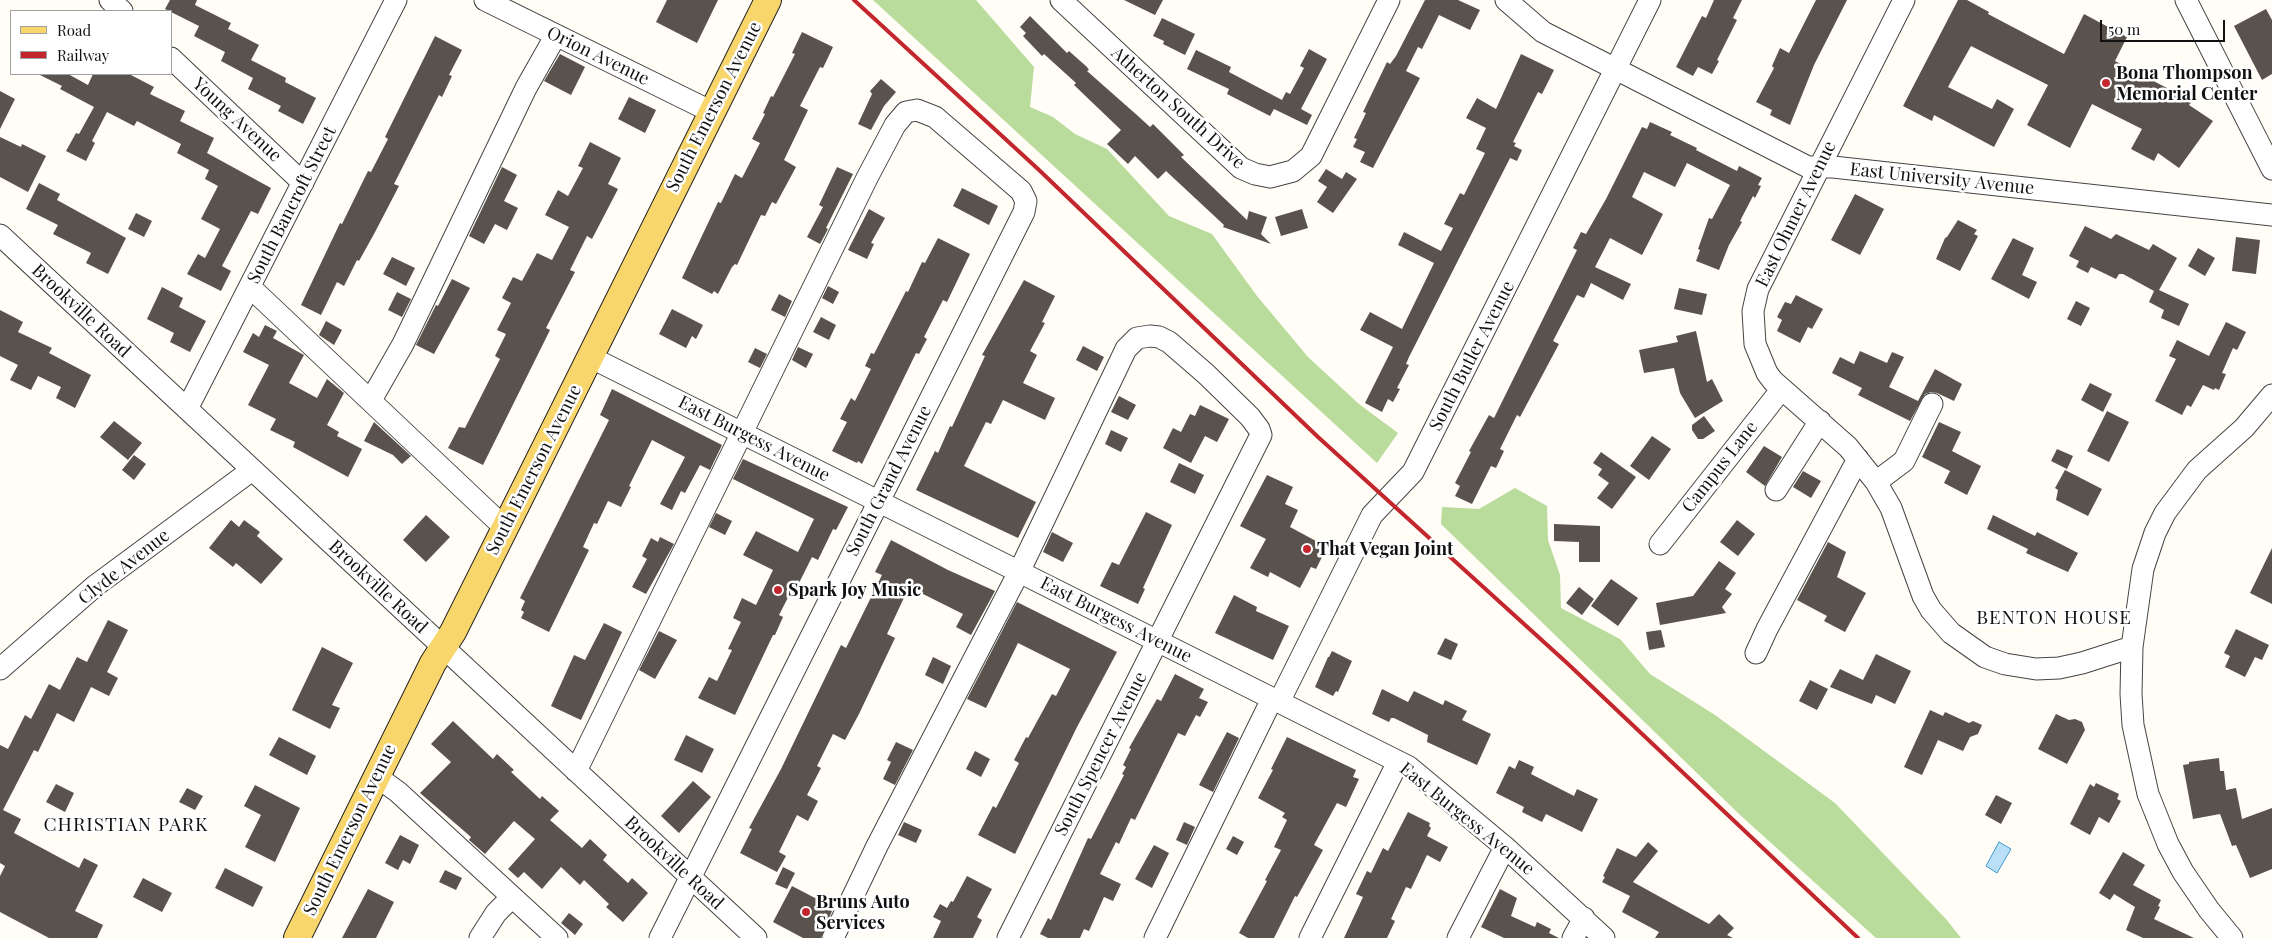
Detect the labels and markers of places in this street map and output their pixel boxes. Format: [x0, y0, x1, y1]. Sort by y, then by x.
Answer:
place label: Bona Thompson Memorial Center [2116, 62, 2257, 104]
marker: Bona Thompson Memorial Center [2100, 77, 2112, 89]
place label: That Vegan Joint [1317, 538, 1453, 560]
marker: That Vegan Joint [1301, 543, 1313, 555]
place label: Spark Joy Music [788, 579, 921, 601]
marker: Spark Joy Music [772, 584, 784, 596]
place label: Bruns Auto Services [816, 891, 910, 934]
marker: Bruns Auto Services [800, 906, 812, 918]

